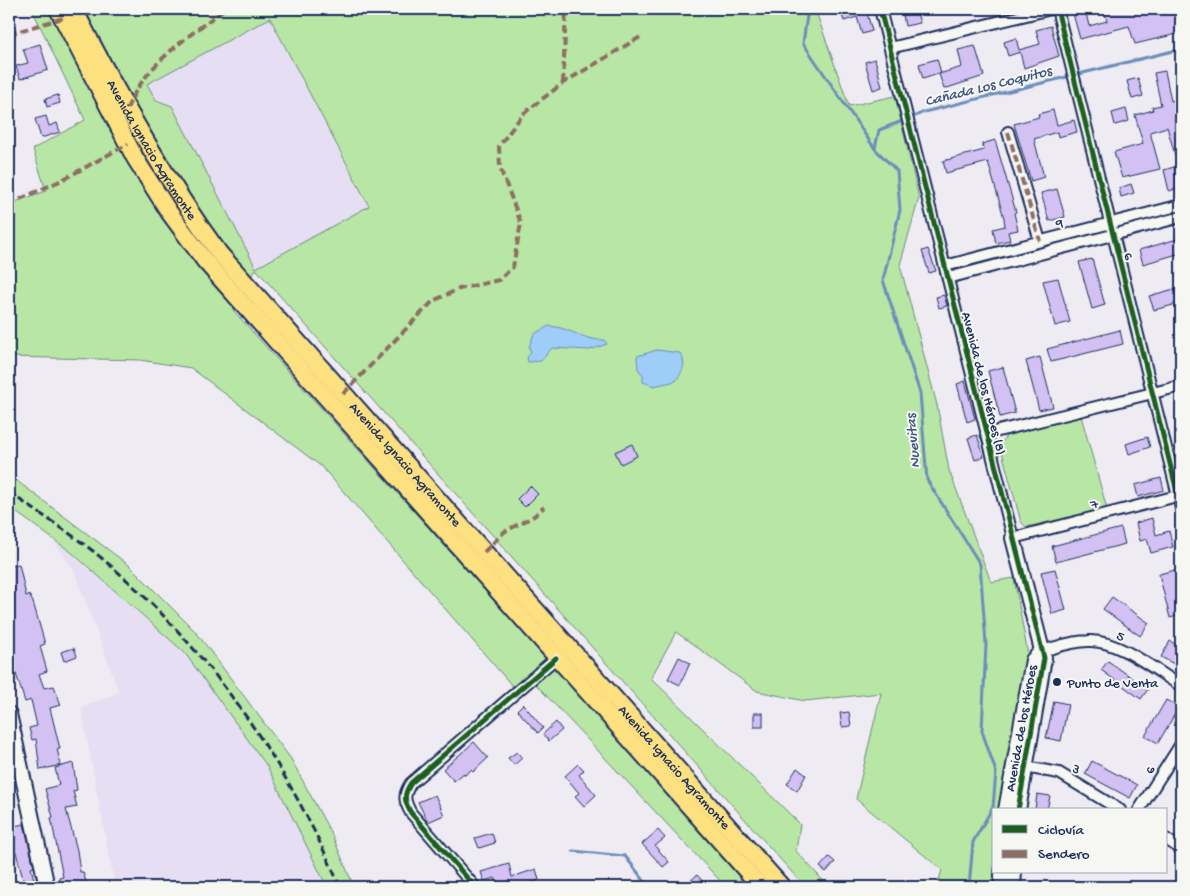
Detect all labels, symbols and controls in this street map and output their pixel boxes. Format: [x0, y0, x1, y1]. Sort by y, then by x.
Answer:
water label: Cañada Los Coquitos [923, 62, 1055, 111]
street label: Avenida Ignacio Agramonte [102, 78, 200, 225]
street label: 9 [1053, 215, 1065, 234]
street label: 6 [1118, 251, 1137, 263]
street label: Avenida de los Héroes (8) [957, 310, 1009, 457]
street label: Avenida Ignacio Agramonte [345, 400, 465, 532]
water label: Nuevitas [903, 411, 925, 469]
street label: 7 [1088, 496, 1101, 515]
street label: 5 [1113, 628, 1127, 647]
street label: Avenida de los Héroes [1003, 663, 1042, 793]
marker: Punto de Venta [1051, 676, 1063, 688]
place label: Punto de Venta [1066, 676, 1159, 693]
street label: Avenida Ignacio Agramonte [613, 703, 733, 835]
street label: 3 [1067, 760, 1083, 779]
street label: 6 [1142, 762, 1161, 778]
legend [992, 808, 1168, 874]
text: Ciclovía [1038, 822, 1084, 840]
text: Sendero [1038, 846, 1090, 864]

